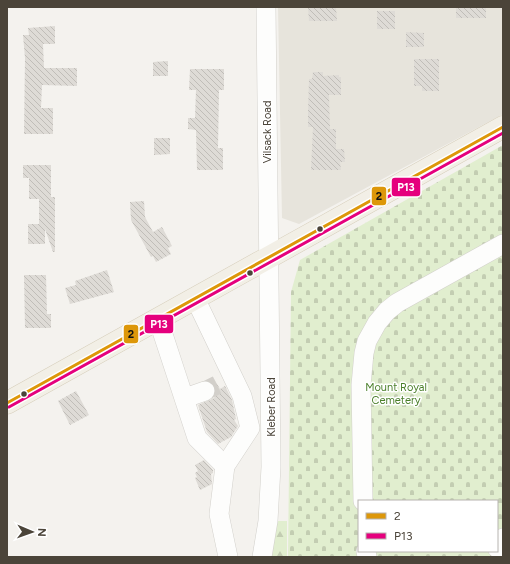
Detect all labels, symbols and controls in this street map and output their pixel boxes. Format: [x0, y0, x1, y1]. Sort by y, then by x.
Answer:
street label: Vilsack Road [261, 101, 274, 163]
line badge: P13 [391, 177, 421, 197]
text: P13 [397, 181, 415, 194]
line badge: 2 [371, 186, 387, 206]
text: 2 [376, 190, 382, 203]
unlabelled marker [315, 224, 325, 234]
unlabelled marker [245, 268, 255, 278]
line badge: P13 [144, 314, 174, 334]
text: P13 [150, 318, 168, 331]
line badge: 2 [123, 324, 139, 344]
text: 2 [128, 328, 134, 341]
street label: Kleber Road [265, 377, 278, 437]
park label: Mount Royal Cemetery [365, 381, 427, 407]
unlabelled marker [19, 389, 29, 399]
legend [358, 500, 498, 552]
text: 2 [394, 509, 401, 523]
north arrow [12, 512, 52, 552]
text: N [35, 528, 48, 537]
text: P13 [394, 529, 412, 543]

